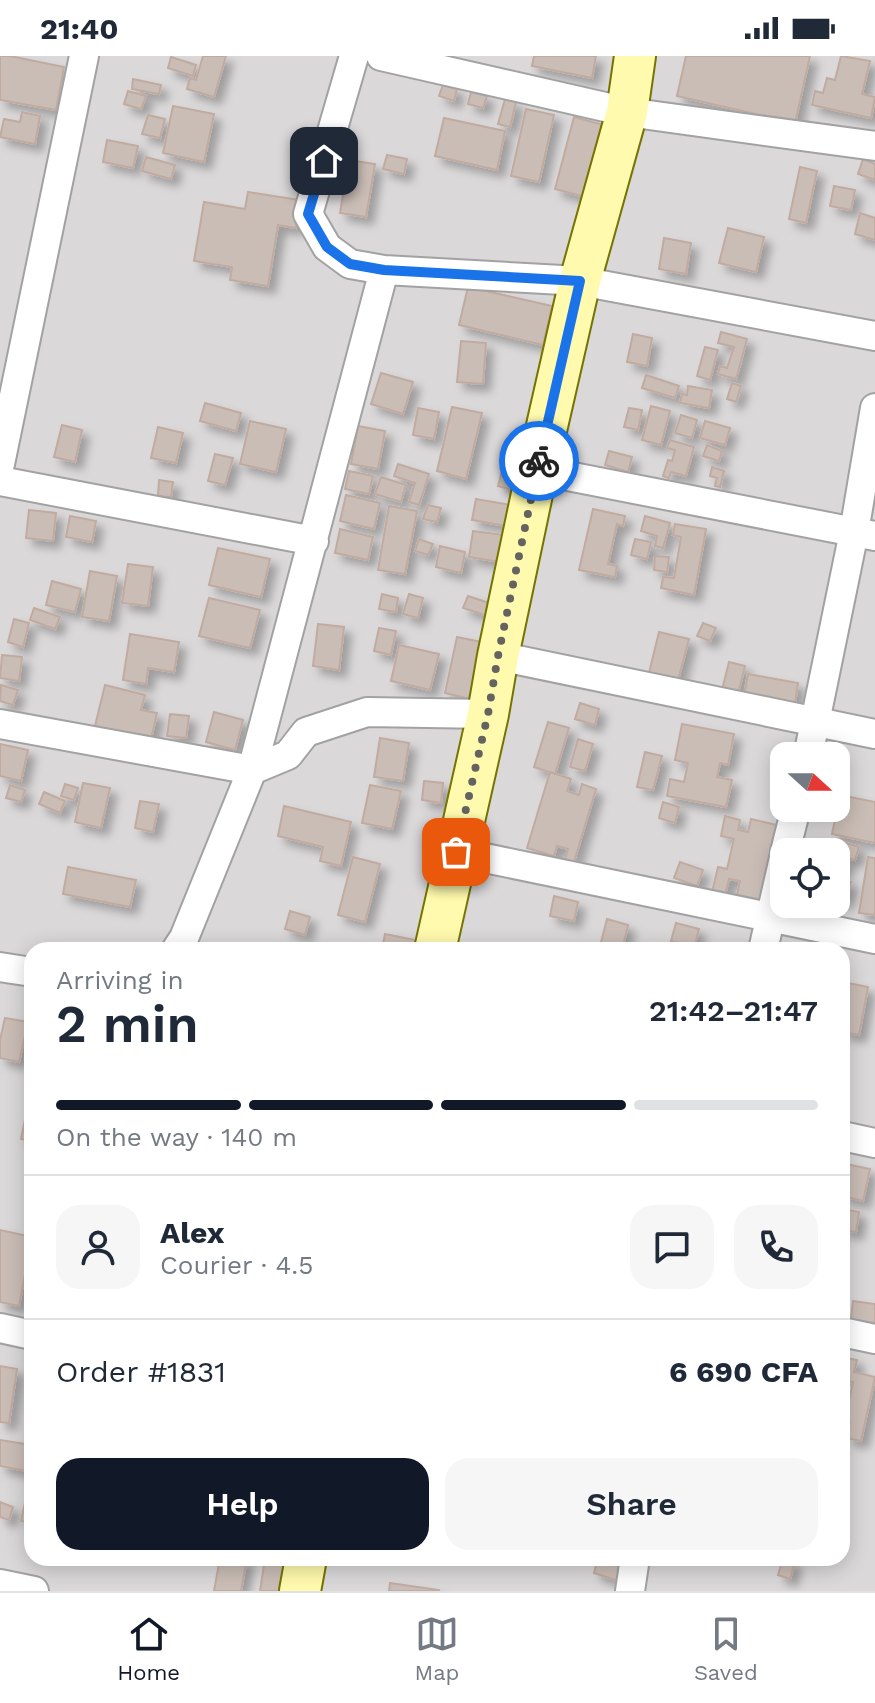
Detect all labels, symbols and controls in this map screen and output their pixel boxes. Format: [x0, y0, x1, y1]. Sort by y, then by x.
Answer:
text: 21:40 [40, 11, 119, 46]
pin [290, 127, 358, 195]
icon: home [302, 139, 346, 183]
courier [499, 421, 579, 501]
icon: bike [517, 439, 561, 483]
north arrow [770, 742, 850, 822]
map controls [770, 742, 850, 918]
pin [422, 818, 490, 886]
icon: bag [434, 830, 478, 874]
button: locate [770, 838, 850, 918]
text: Arriving in [56, 965, 184, 995]
text: 21:42–21:47 [649, 993, 818, 1028]
text: 2 min [56, 994, 199, 1055]
text: On the way · 140 m [56, 1122, 297, 1152]
button: person [56, 1205, 140, 1289]
button: chat [630, 1205, 714, 1289]
button: phone [734, 1205, 818, 1289]
text: Alex [160, 1215, 224, 1250]
text: Courier · 4.5 [160, 1250, 313, 1280]
text: Order #1831 [56, 1354, 226, 1389]
text: 6 690 CFA [669, 1354, 818, 1389]
button: Help [56, 1458, 429, 1550]
button: Share [445, 1458, 818, 1550]
tab: Home [117, 1612, 180, 1685]
tab: Map [415, 1612, 459, 1685]
tab: Saved [694, 1612, 758, 1685]

